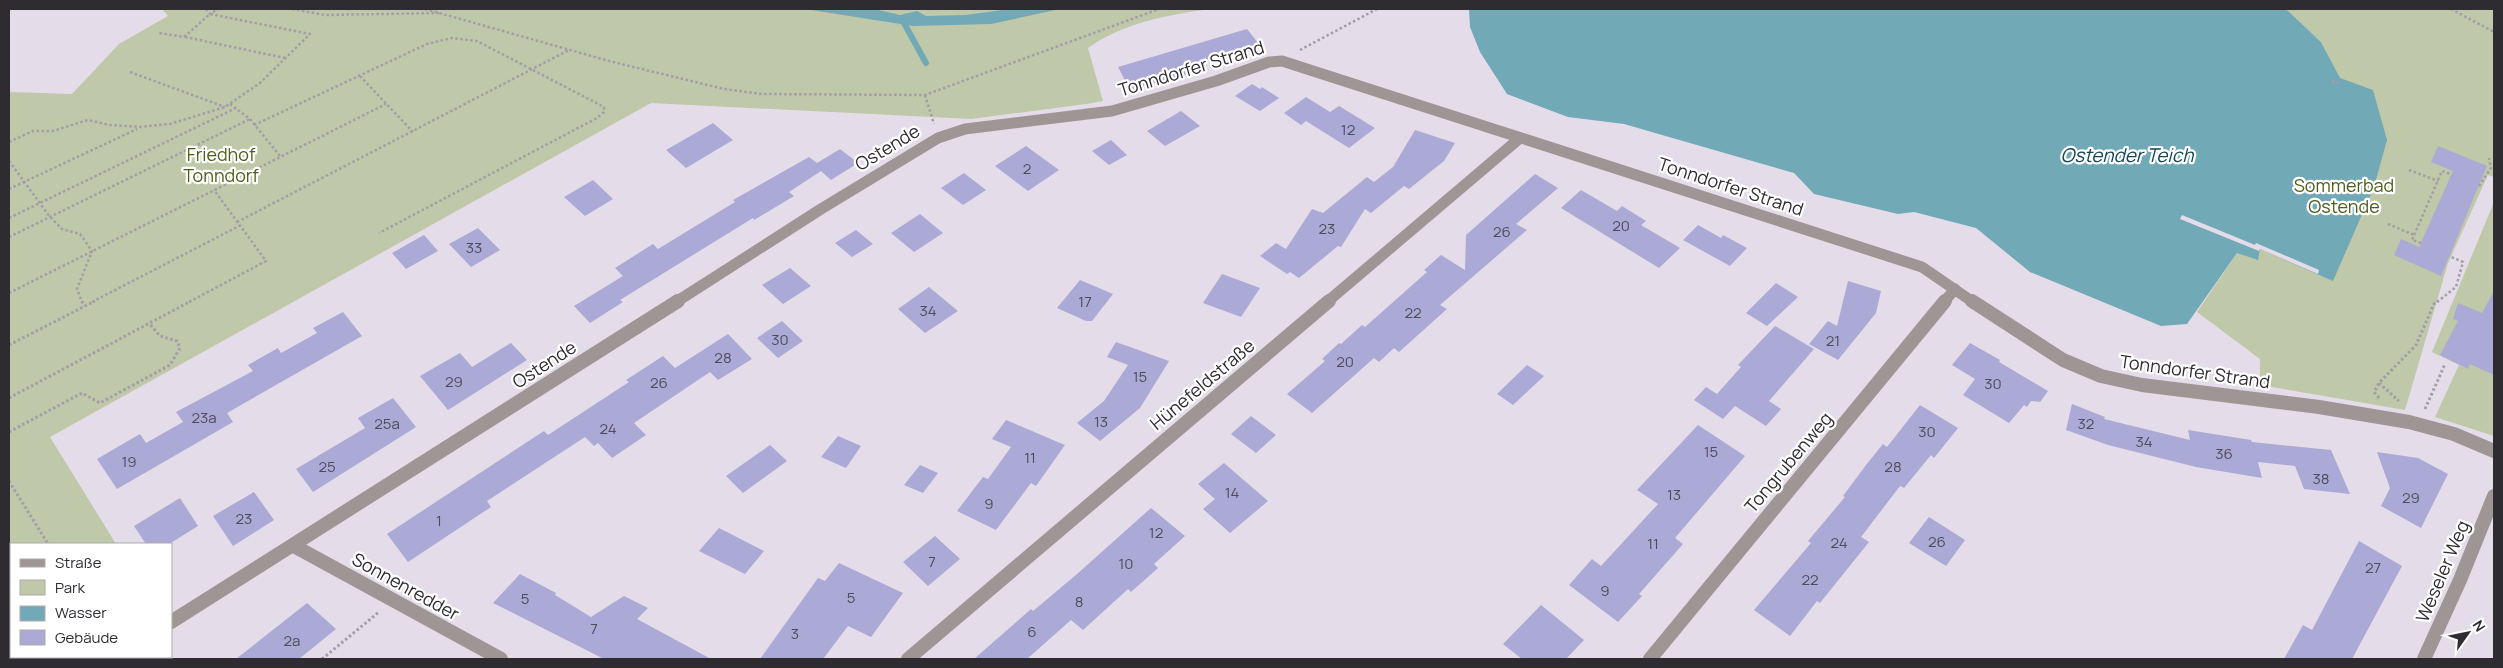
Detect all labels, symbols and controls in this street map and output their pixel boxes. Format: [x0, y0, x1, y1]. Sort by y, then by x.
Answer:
street label: Tonndorfer Strand [1115, 34, 1267, 102]
street label: Ostende [850, 118, 924, 176]
house number: 12 [1341, 119, 1355, 140]
park label: Friedhof Tonndorf [183, 142, 259, 187]
water label: Ostender Teich [2060, 142, 2194, 168]
street label: Tonndorfer Strand [1655, 151, 1807, 221]
house number: 2 [1023, 158, 1031, 179]
park label: Sommerbad Ostende [2294, 173, 2394, 218]
house number: 20 [1612, 215, 1630, 236]
house number: 23 [1319, 218, 1335, 239]
house number: 26 [1493, 221, 1511, 242]
house number: 33 [466, 237, 482, 258]
house number: 17 [1078, 291, 1092, 312]
house number: 34 [919, 300, 937, 321]
house number: 22 [1404, 302, 1422, 323]
house number: 30 [771, 329, 789, 350]
house number: 21 [1826, 330, 1840, 351]
street label: Hünefeldstraße [1145, 333, 1259, 435]
street label: Ostende [508, 334, 580, 394]
house number: 28 [714, 347, 732, 368]
street label: Tonndorfer Strand [2118, 349, 2272, 393]
house number: 20 [1336, 351, 1354, 372]
house number: 15 [1133, 366, 1147, 387]
house number: 29 [445, 371, 463, 392]
house number: 26 [650, 372, 668, 393]
house number: 30 [1984, 373, 2002, 394]
house number: 23a [191, 407, 217, 428]
street label: Tongrubenweg [1739, 407, 1837, 517]
house number: 13 [1094, 411, 1108, 432]
house number: 25a [374, 413, 400, 434]
house number: 32 [2078, 413, 2094, 434]
house number: 24 [599, 418, 617, 439]
house number: 30 [1918, 421, 1936, 442]
house number: 34 [2135, 431, 2153, 452]
house number: 15 [1704, 441, 1718, 462]
house number: 36 [2215, 443, 2233, 464]
house number: 11 [1024, 447, 1036, 468]
house number: 19 [121, 451, 137, 472]
house number: 25 [318, 456, 336, 477]
house number: 28 [1884, 456, 1902, 477]
house number: 38 [2312, 468, 2330, 489]
house number: 14 [1225, 482, 1239, 503]
house number: 13 [1667, 484, 1681, 505]
house number: 29 [2402, 487, 2420, 508]
house number: 9 [984, 493, 994, 514]
house number: 23 [236, 508, 252, 529]
house number: 1 [436, 510, 442, 531]
street label: Weseler Weg [2410, 517, 2474, 625]
house number: 12 [1149, 522, 1163, 543]
house number: 26 [1928, 531, 1946, 552]
house number: 24 [1830, 532, 1848, 553]
house number: 11 [1647, 533, 1659, 554]
legend [10, 543, 172, 658]
street label: Sonnenredder [348, 547, 464, 626]
house number: 7 [928, 551, 936, 572]
text: Straße [55, 552, 102, 573]
house number: 10 [1119, 553, 1134, 574]
house number: 27 [2365, 557, 2381, 578]
house number: 22 [1801, 569, 1819, 590]
text: Park [55, 577, 85, 598]
house number: 9 [1600, 580, 1610, 601]
house number: 5 [847, 587, 855, 608]
house number: 5 [521, 588, 529, 609]
house number: 8 [1075, 591, 1083, 612]
text: Wasser [55, 602, 107, 623]
north arrow [2443, 608, 2493, 658]
text: N [2469, 616, 2490, 635]
house number: 7 [590, 618, 598, 639]
house number: 6 [1027, 621, 1037, 642]
house number: 3 [791, 623, 799, 644]
text: Gebäude [55, 627, 118, 648]
house number: 2a [284, 630, 300, 651]

